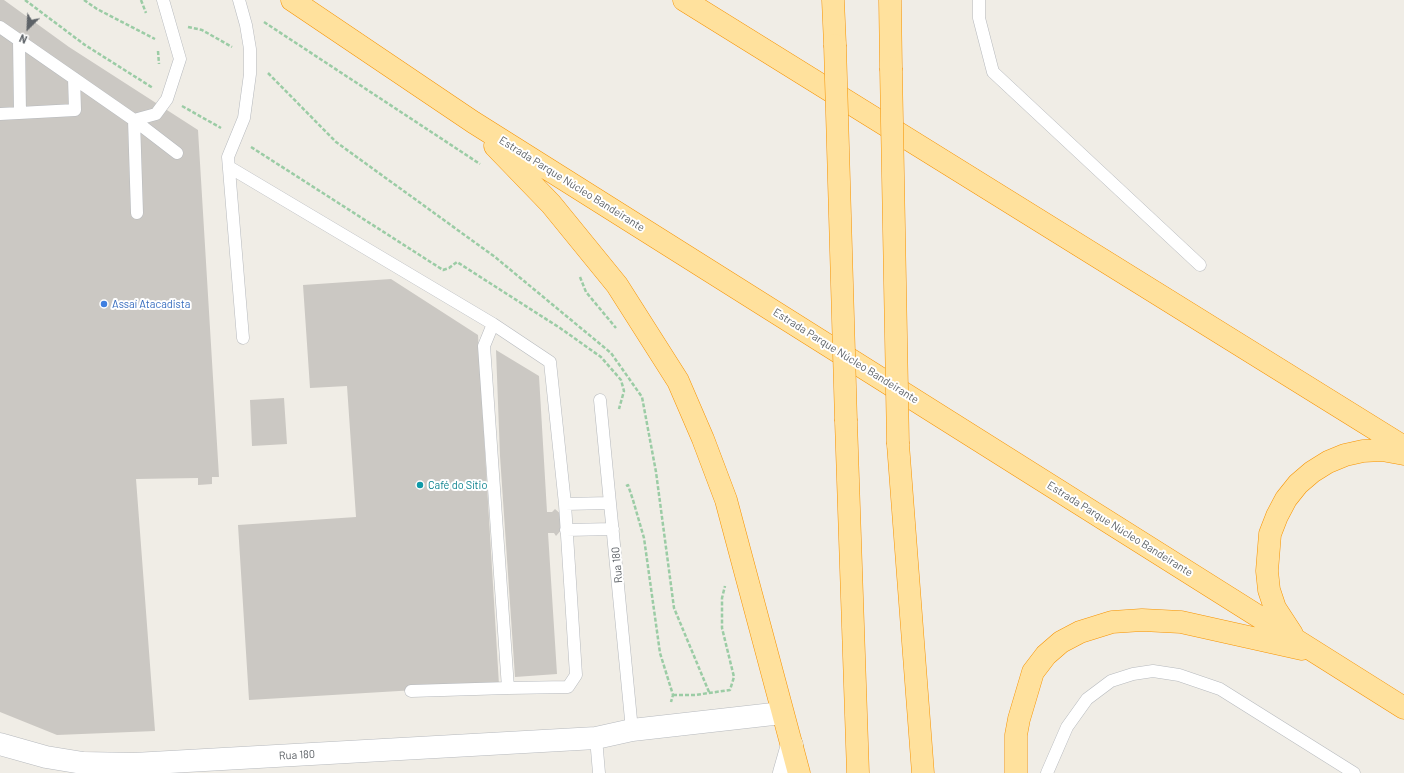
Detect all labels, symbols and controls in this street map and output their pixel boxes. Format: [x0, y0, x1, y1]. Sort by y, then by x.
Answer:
north arrow [8, 8, 48, 48]
text: N [17, 32, 29, 47]
street label: Estrada Parque Núcleo Bandeirante [497, 134, 647, 234]
place label: Assaí Atacadista [112, 297, 190, 311]
marker: Assaí Atacadista [99, 299, 109, 309]
street label: Estrada Parque Núcleo Bandeirante [771, 306, 921, 406]
place label: Café do Sítio [428, 478, 487, 492]
street label: Estrada Parque Núcleo Bandeirante [1045, 479, 1195, 579]
marker: Café do Sítio [415, 480, 425, 490]
street label: Rua 180 [609, 546, 625, 584]
street label: Rua 180 [279, 747, 315, 763]

